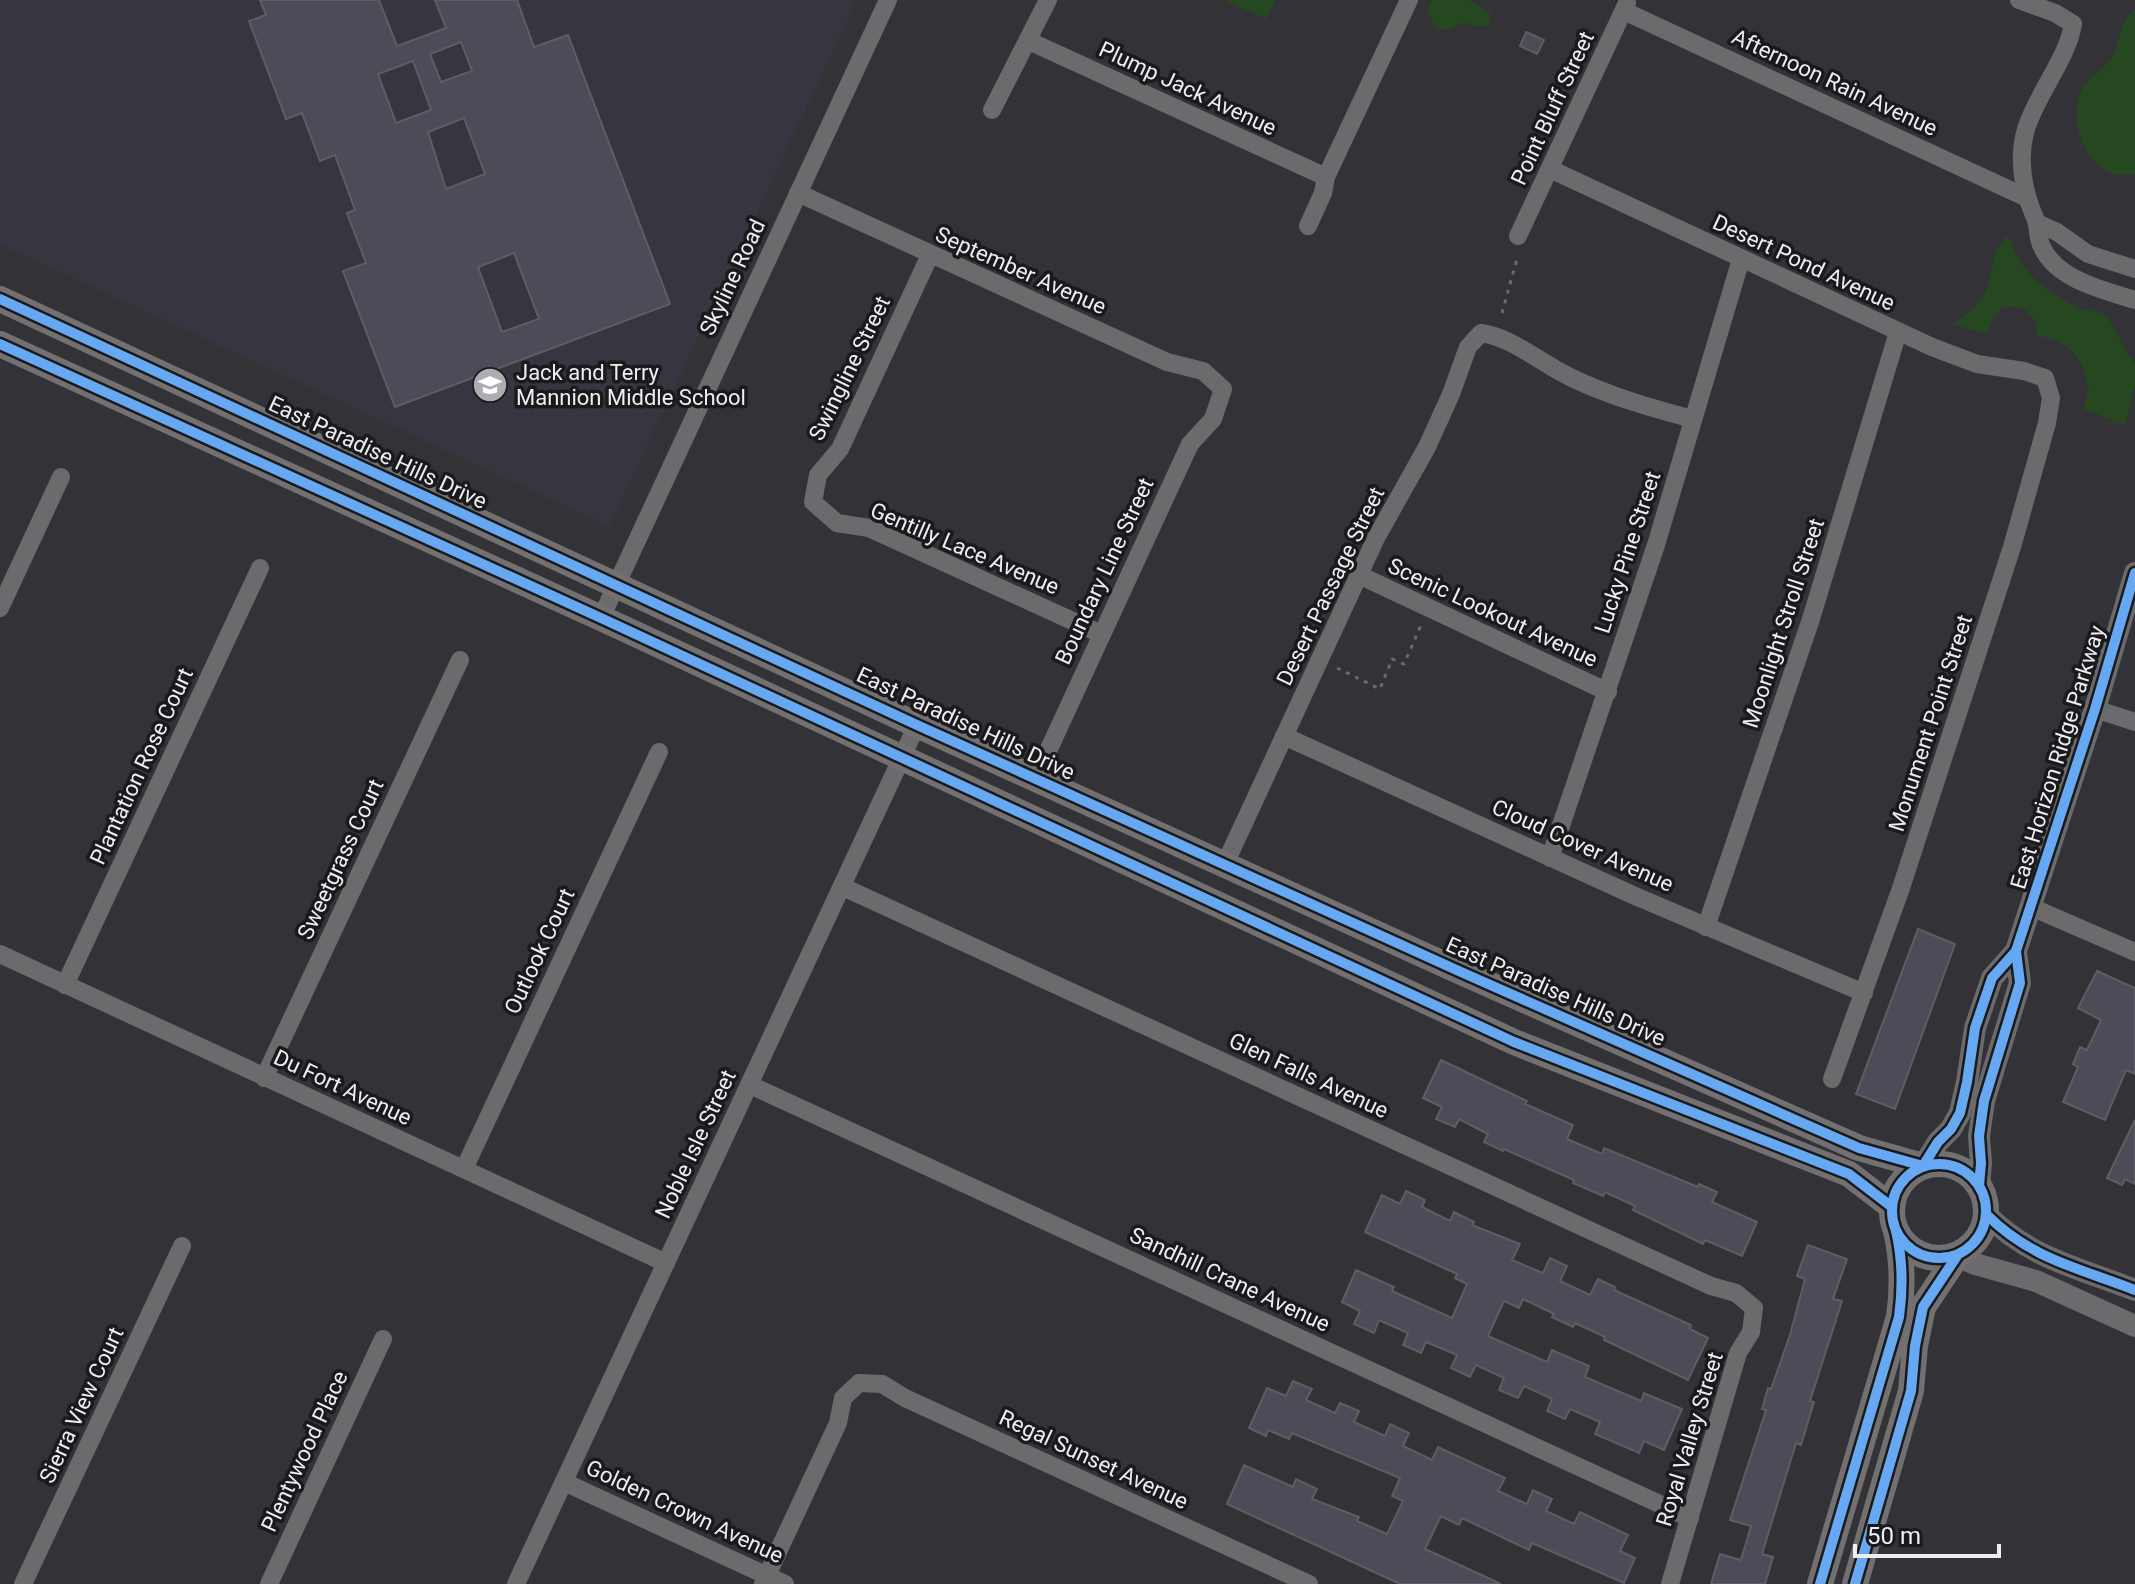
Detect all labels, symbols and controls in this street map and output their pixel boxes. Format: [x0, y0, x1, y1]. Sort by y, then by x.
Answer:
street label: Afternoon Rain Avenue [1728, 24, 1941, 141]
street label: Point Bluff Street [1506, 28, 1599, 189]
street label: Plump Jack Avenue [1095, 36, 1280, 140]
street label: Desert Pond Avenue [1709, 209, 1899, 316]
street label: Skyline Road [695, 215, 770, 339]
street label: September Avenue [932, 222, 1110, 319]
street label: Swingline Street [804, 292, 895, 444]
place label: Jack and Terry Mannion Middle School [516, 360, 746, 410]
school or university icon: Jack and Terry Mannion Middle School [471, 366, 509, 404]
street label: East Paradise Hills Drive [265, 391, 491, 514]
street label: Lucky Pine Street [1590, 468, 1665, 636]
street label: Boundary Line Street [1050, 474, 1159, 668]
street label: Desert Passage Street [1271, 483, 1389, 690]
street label: Gentilly Lace Avenue [867, 497, 1063, 599]
street label: Moonlight Stroll Street [1738, 515, 1829, 731]
street label: Scenic Lookout Avenue [1384, 553, 1601, 672]
street label: Monument Point Street [1884, 612, 1977, 835]
street label: East Horizon Ridge Parkway [2005, 622, 2110, 892]
street label: East Paradise Hills Drive [853, 662, 1079, 785]
street label: Plantation Rose Court [85, 664, 198, 868]
street label: Sweetgrass Court [292, 775, 389, 943]
street label: Cloud Cover Avenue [1488, 794, 1677, 897]
street label: Outlook Court [499, 884, 579, 1018]
street label: East Paradise Hills Drive [1442, 932, 1669, 1051]
street label: Glen Falls Avenue [1225, 1028, 1392, 1123]
street label: Du Fort Avenue [270, 1045, 416, 1130]
street label: Noble Isle Street [650, 1066, 741, 1222]
street label: Sandhill Crane Avenue [1126, 1222, 1334, 1337]
street label: Sierra View Court [34, 1323, 129, 1487]
street label: Royal Valley Street [1651, 1349, 1728, 1529]
street label: Plentywood Place [256, 1367, 353, 1536]
street label: Regal Sunset Avenue [995, 1405, 1192, 1514]
street label: Golden Crown Avenue [582, 1455, 787, 1568]
scale bar [1855, 1508, 1999, 1558]
text: 50 m [1867, 1522, 1921, 1550]

